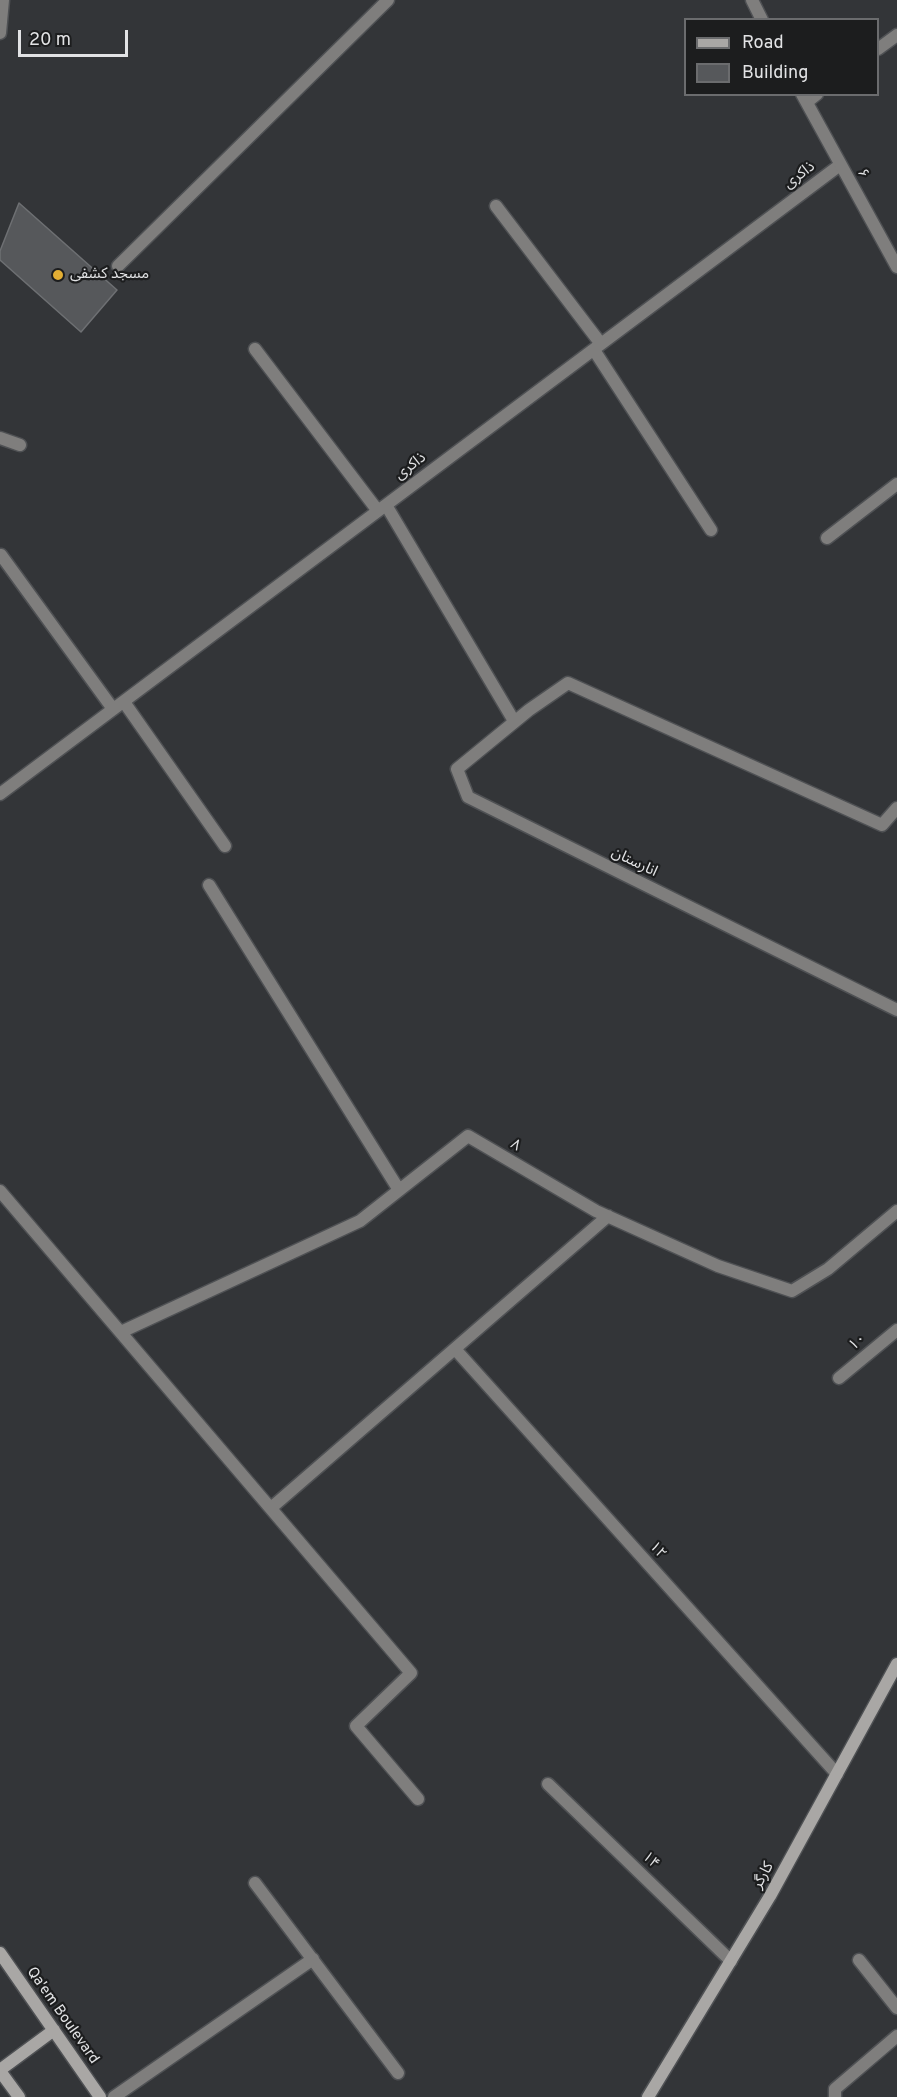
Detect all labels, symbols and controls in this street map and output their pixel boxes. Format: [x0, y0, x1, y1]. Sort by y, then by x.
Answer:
scale bar [21, 18, 130, 56]
legend [684, 18, 879, 96]
text: 20 m [29, 29, 71, 52]
text: Road [742, 32, 784, 55]
text: Building [742, 62, 808, 85]
street label: ذاکری [781, 159, 819, 193]
street label: ۶ [852, 166, 872, 182]
place label: مسجد کشفی [70, 266, 149, 284]
marker: مسجد کشفی [51, 268, 65, 282]
street label: ذاکری [392, 450, 430, 484]
street label: انارستان [608, 844, 660, 882]
street label: ۸ [507, 1136, 523, 1156]
street label: ۱۰ [846, 1331, 870, 1355]
street label: ۱۲ [645, 1539, 669, 1563]
street label: ۱۴ [638, 1849, 662, 1873]
street label: کارگر [749, 1860, 779, 1892]
street label: Qa'em Boulevard [22, 1964, 102, 2068]

